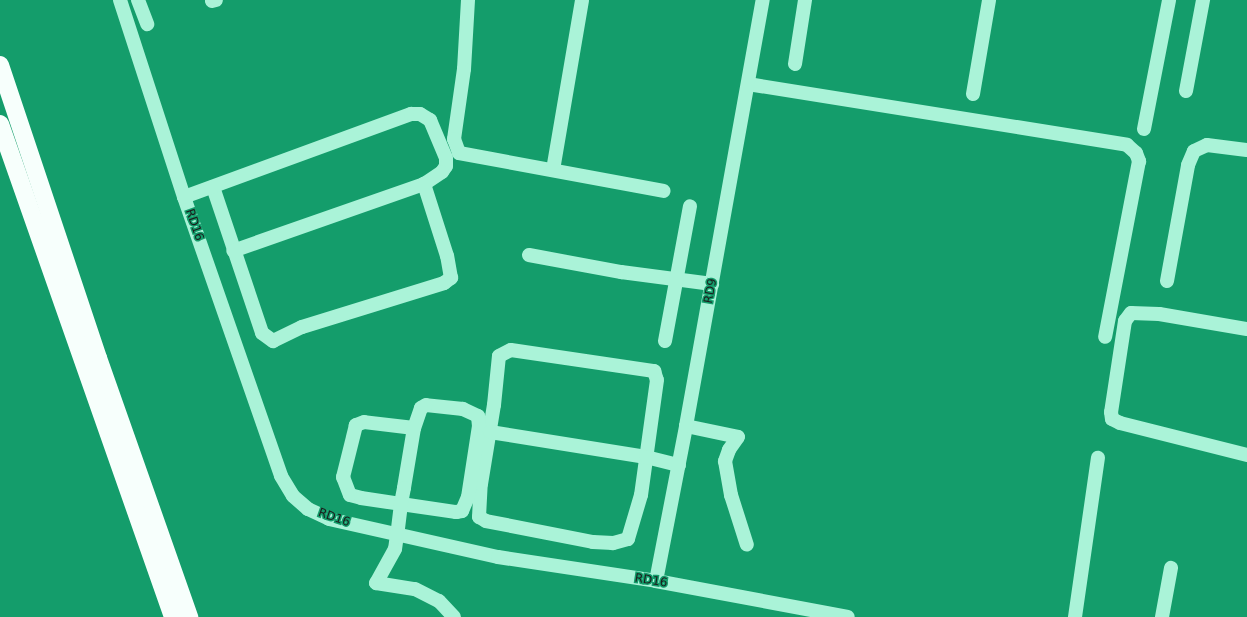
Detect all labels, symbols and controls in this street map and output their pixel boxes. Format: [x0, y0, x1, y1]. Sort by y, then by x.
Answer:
street label: RD16 [182, 207, 206, 243]
street label: RD9 [702, 277, 720, 305]
street label: RD16 [316, 506, 352, 530]
street label: RD16 [634, 571, 668, 591]

